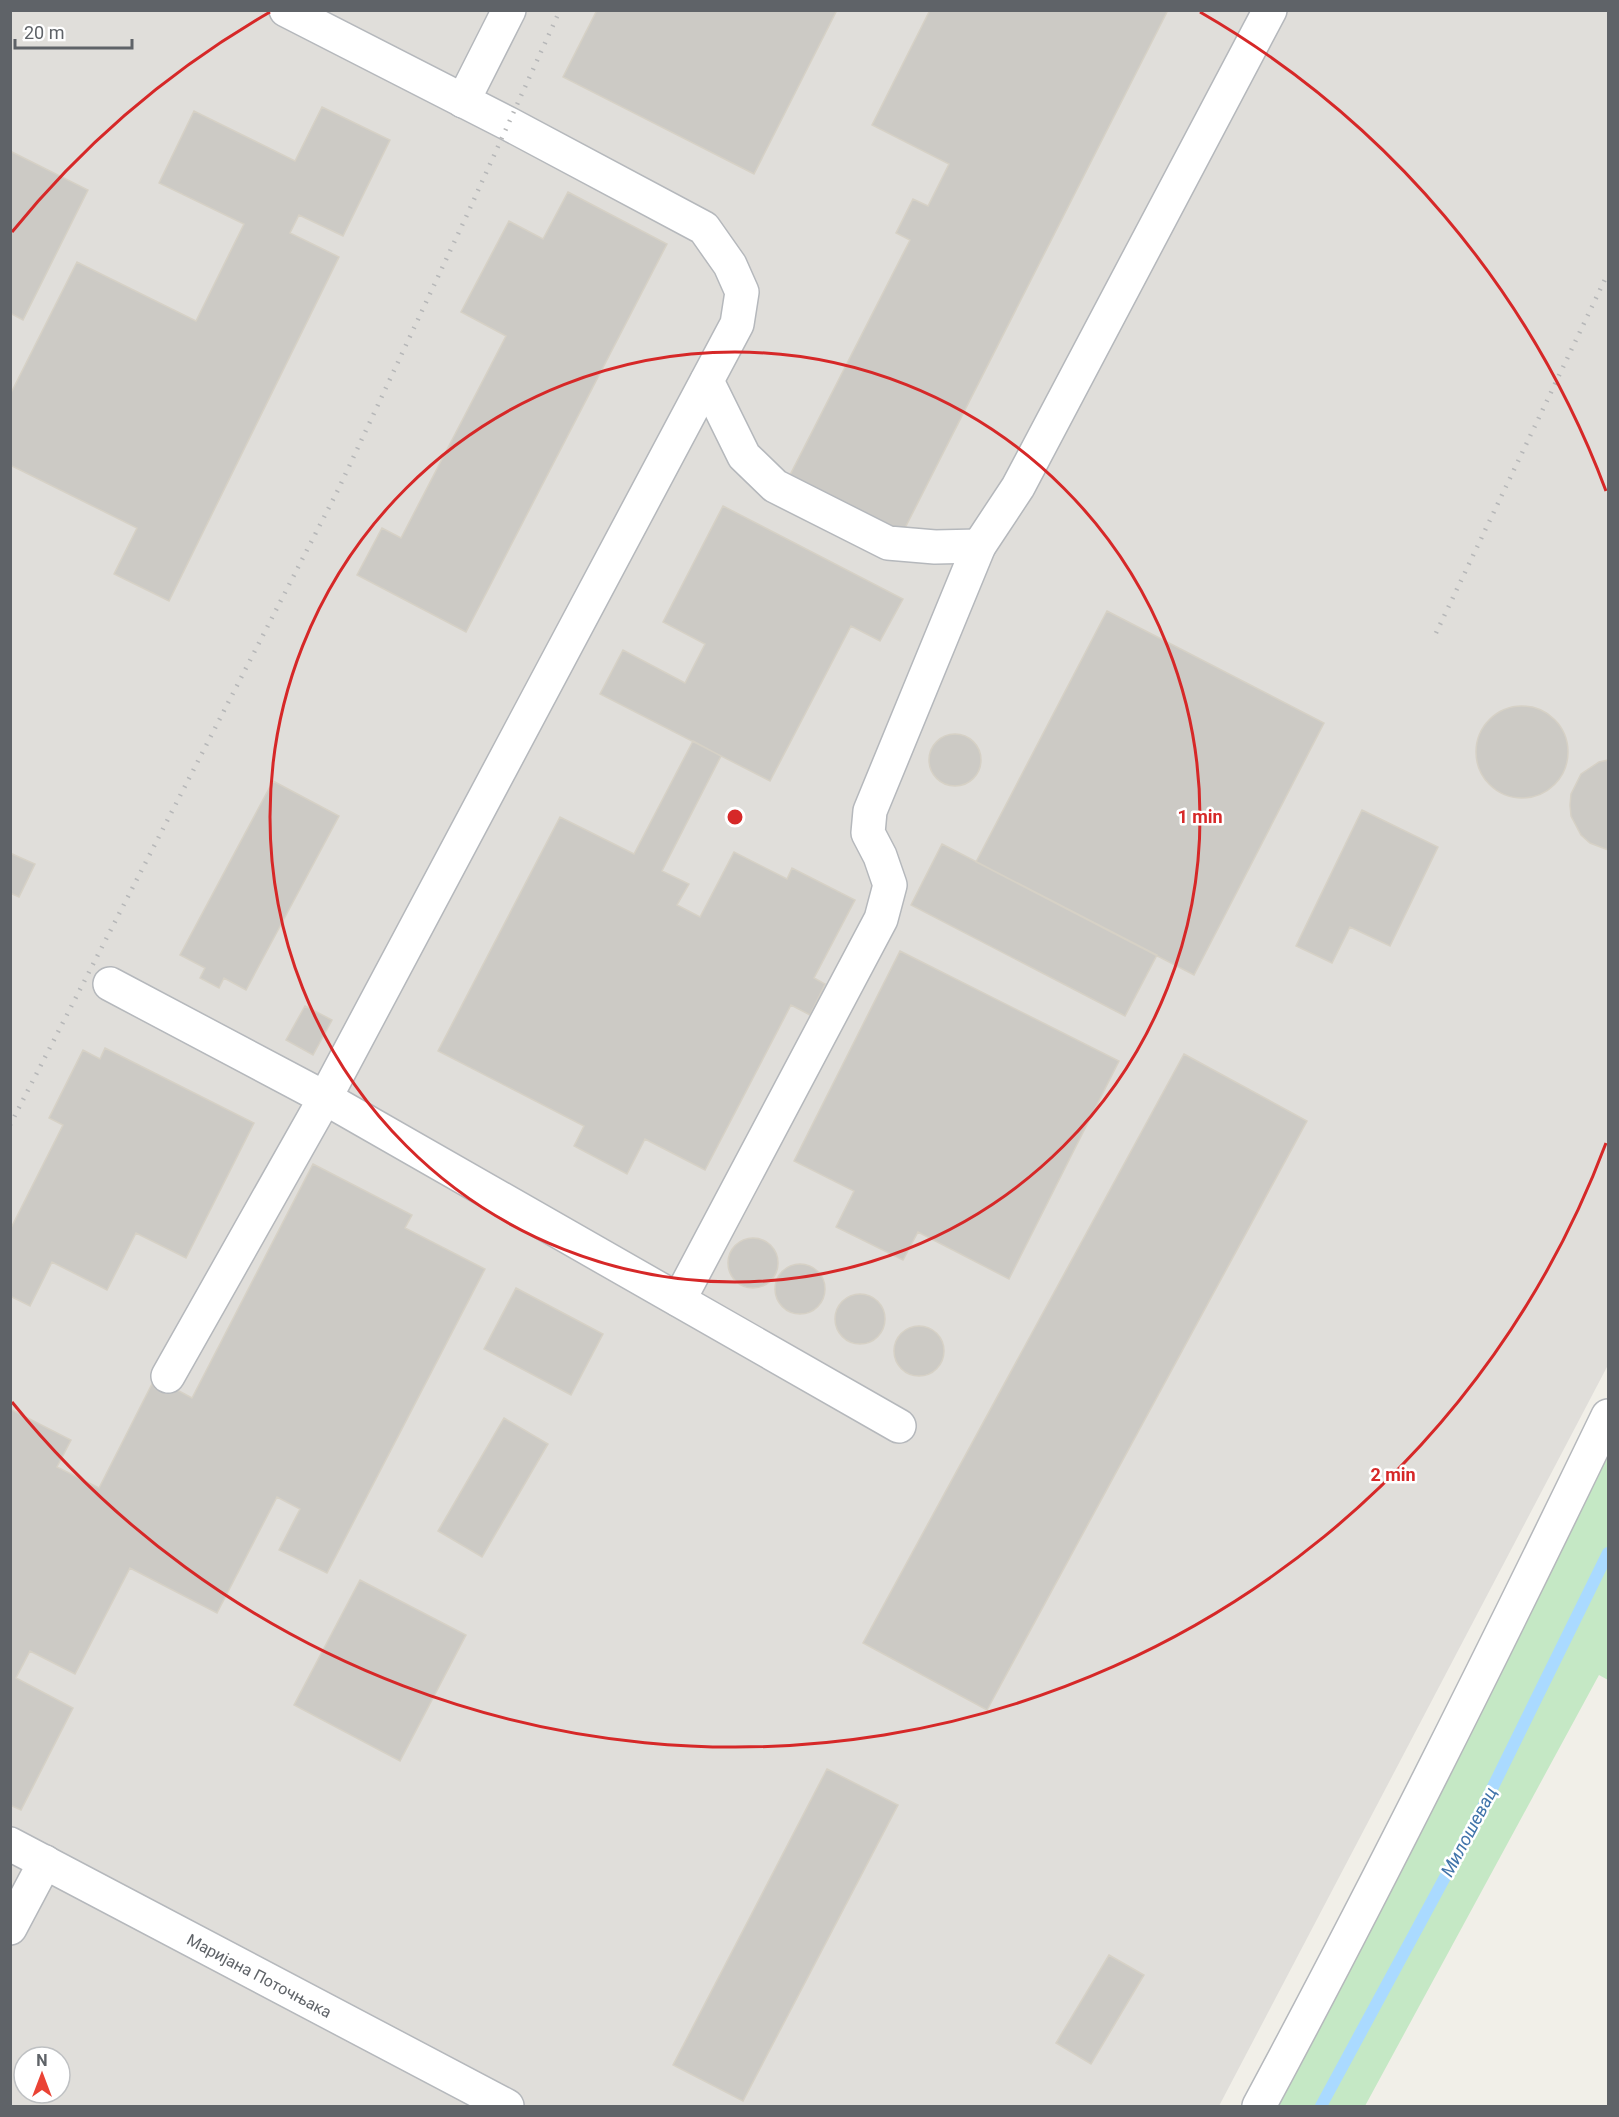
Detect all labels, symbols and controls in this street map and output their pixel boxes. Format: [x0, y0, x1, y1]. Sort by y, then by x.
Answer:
scale bar [15, 12, 132, 50]
text: 20 m [24, 22, 64, 43]
text: 1 min [1177, 806, 1223, 827]
centre of rings [725, 807, 745, 827]
text: 2 min [1370, 1464, 1416, 1485]
water label: Милошевац [1436, 1783, 1501, 1880]
street label: Маријана Поточњака [184, 1930, 335, 2022]
north arrow [12, 2045, 72, 2105]
text: N [36, 2051, 48, 2070]

